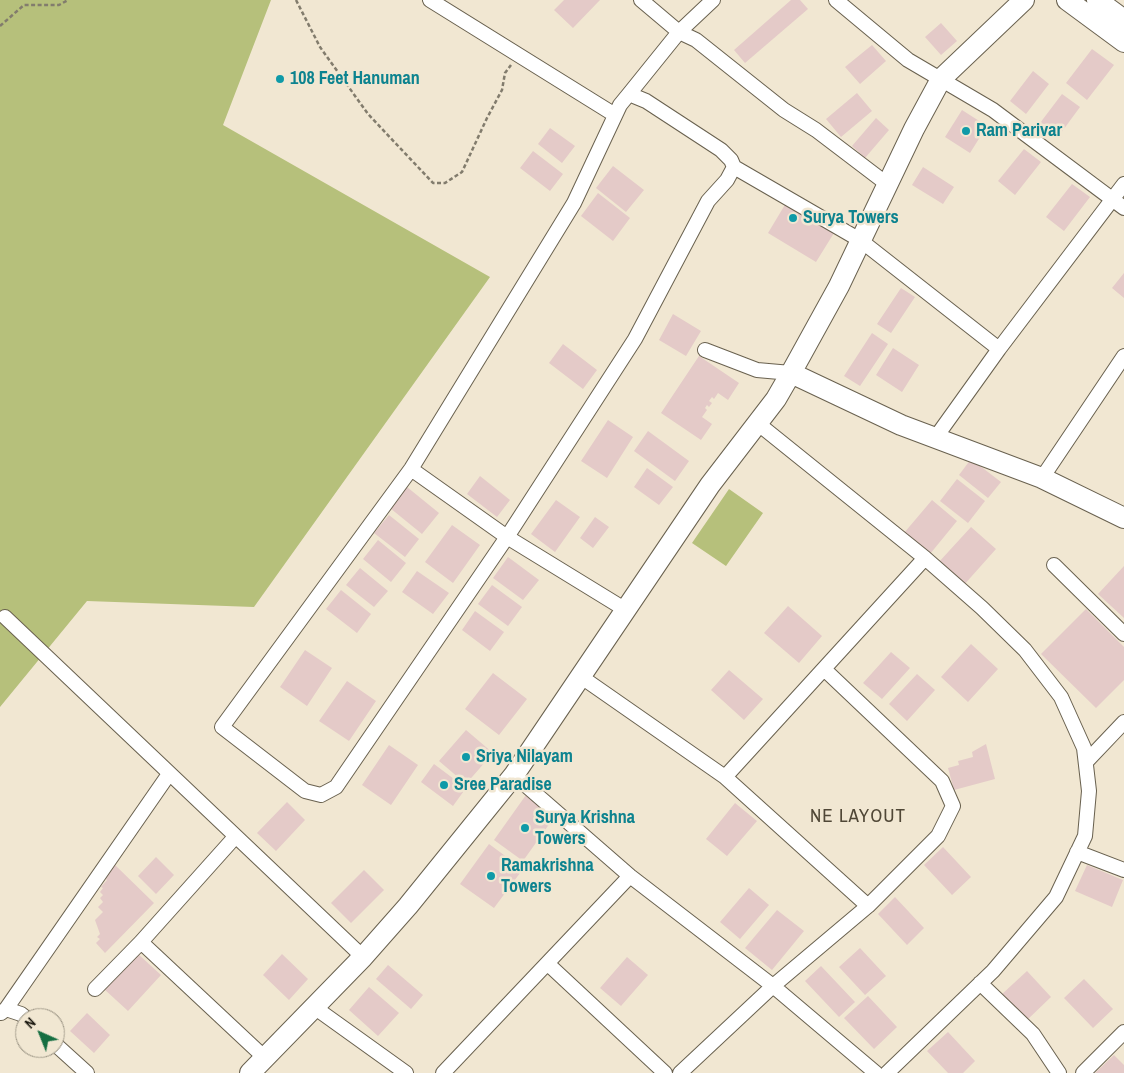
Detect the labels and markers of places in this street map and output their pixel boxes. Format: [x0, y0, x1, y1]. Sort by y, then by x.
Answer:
place label: 108 Feet Hanuman [290, 68, 420, 90]
marker: 108 Feet Hanuman [274, 73, 286, 85]
place label: Ram Parivar [976, 120, 1062, 142]
marker: Ram Parivar [960, 125, 972, 137]
place label: Surya Towers [803, 207, 899, 229]
marker: Surya Towers [787, 212, 799, 224]
place label: Sriya Nilayam [476, 746, 573, 768]
marker: Sriya Nilayam [460, 751, 472, 763]
place label: Sree Paradise [454, 774, 552, 796]
marker: Sree Paradise [438, 779, 450, 791]
place label: Surya Krishna Towers [535, 807, 635, 850]
marker: Surya Krishna Towers [519, 822, 531, 834]
place label: Ramakrishna Towers [501, 855, 594, 898]
marker: Ramakrishna Towers [485, 870, 497, 882]

